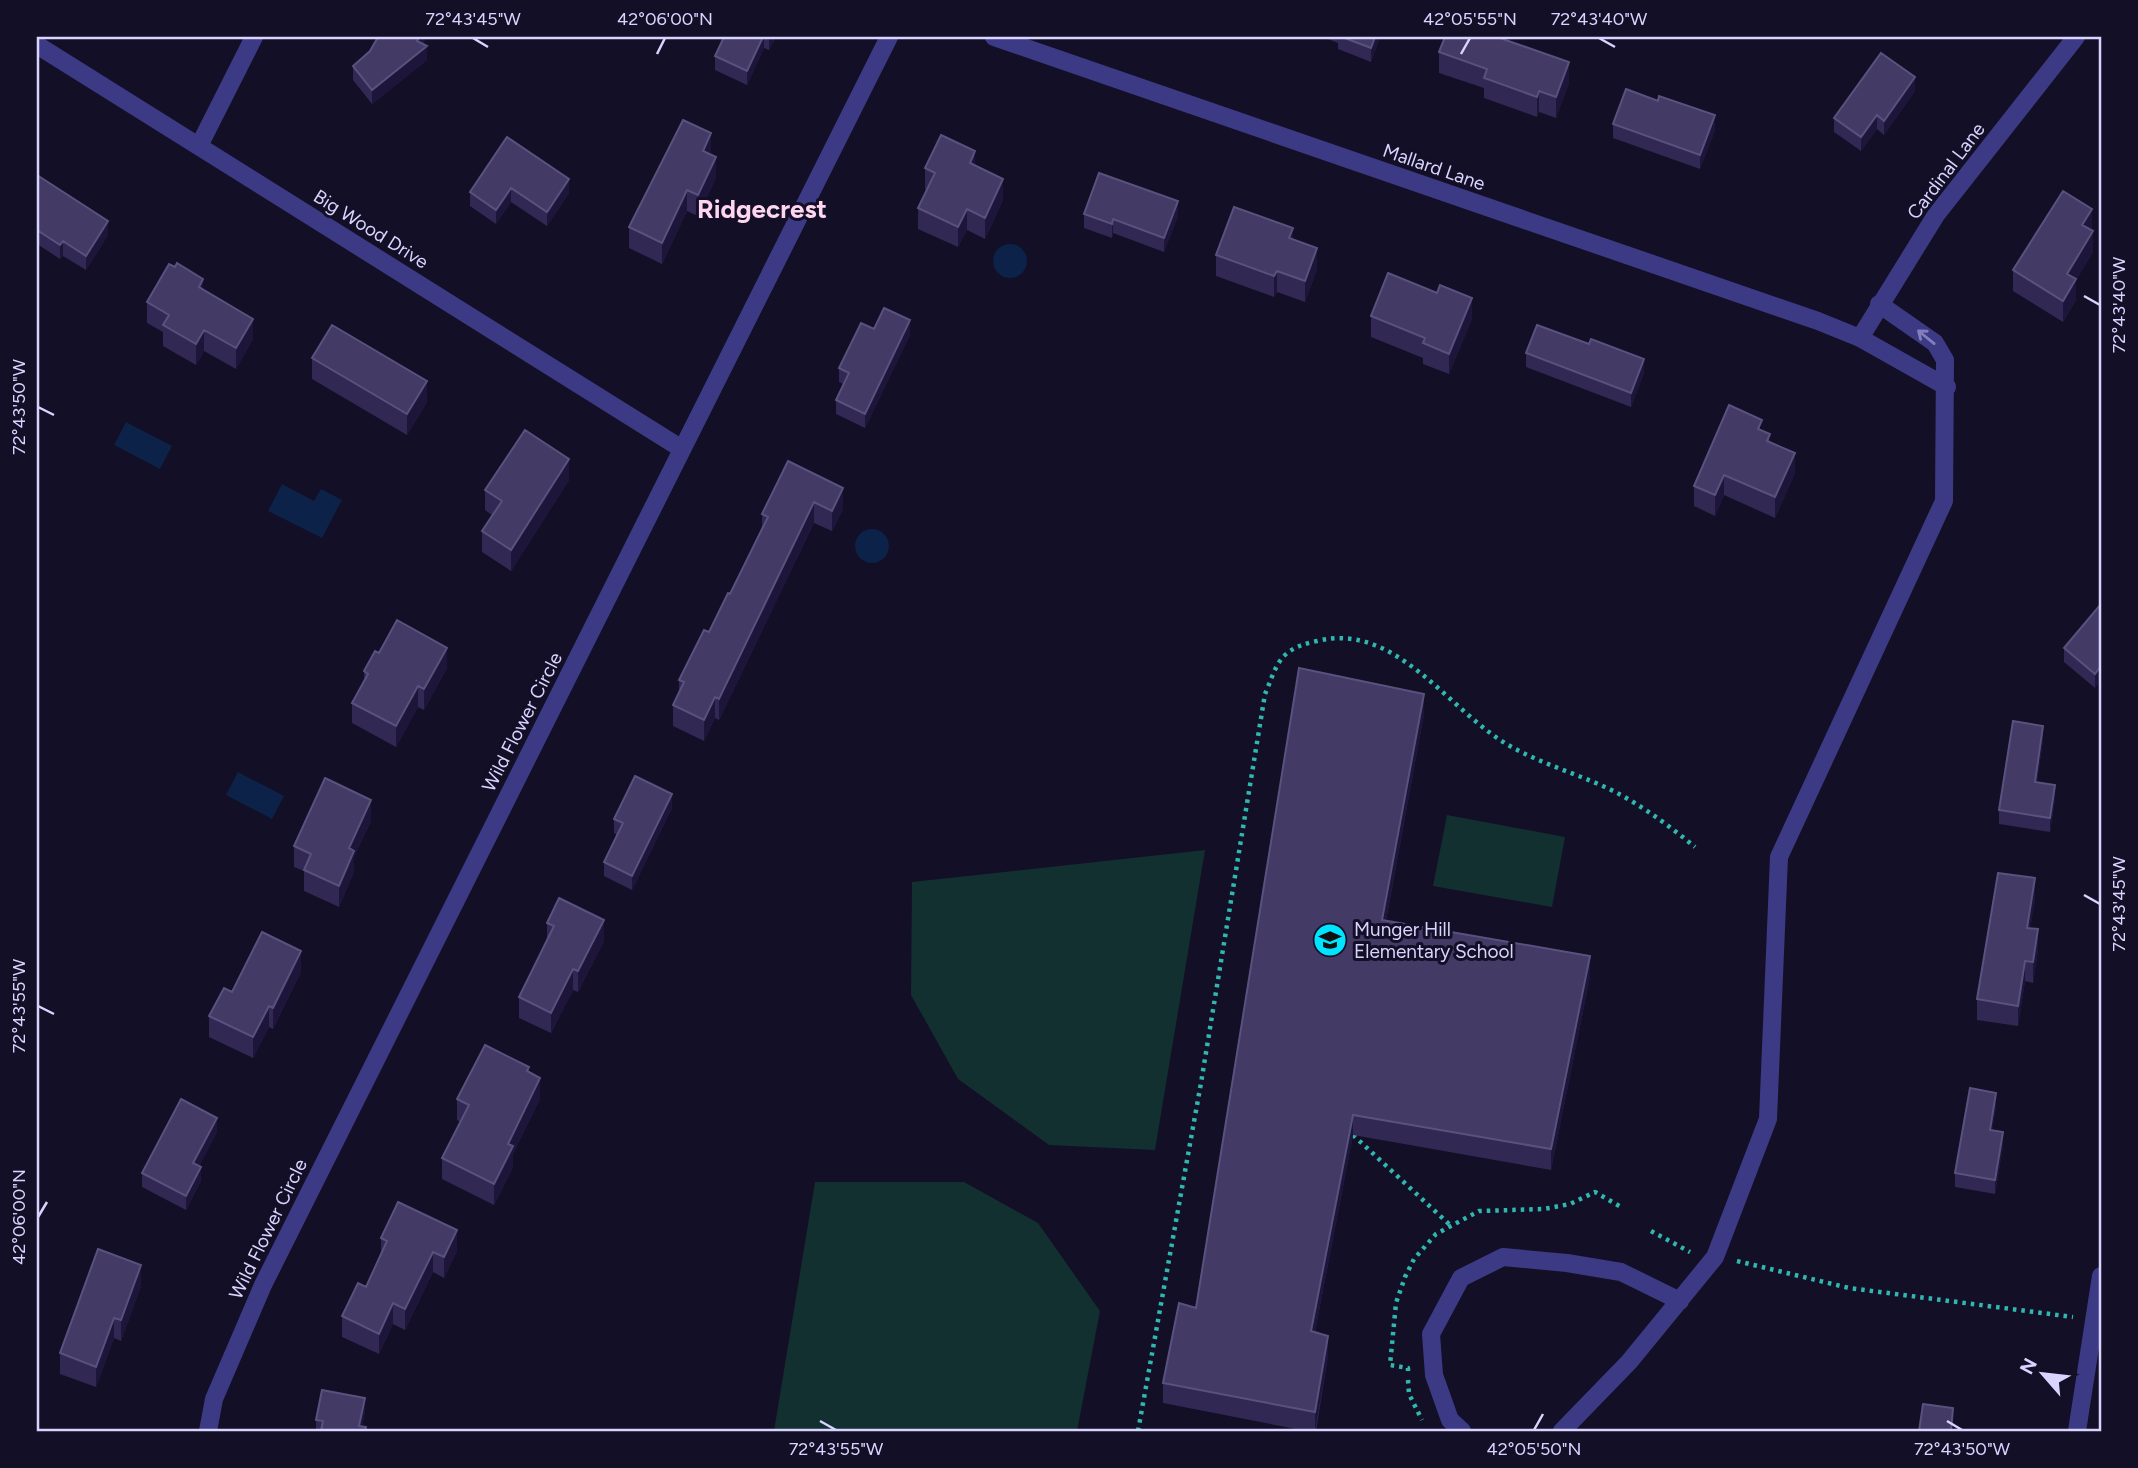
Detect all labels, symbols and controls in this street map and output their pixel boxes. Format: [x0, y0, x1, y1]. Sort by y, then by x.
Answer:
text: 72°43'45"W [425, 8, 521, 30]
text: 42°06'00"N [617, 8, 713, 30]
text: 42°05'55"N [1423, 8, 1517, 30]
text: 72°43'40"W [1551, 8, 1648, 30]
street label: Cardinal Lane [1902, 118, 1990, 224]
street label: Mallard Lane [1380, 139, 1488, 195]
street label: Big Wood Drive [309, 185, 433, 273]
district label: Ridgecrest [697, 193, 827, 225]
text: 72°43'40"W [2108, 256, 2130, 353]
one-way arrow [1918, 329, 1936, 344]
text: 72°43'50"W [8, 358, 30, 455]
street label: Wild Flower Circle [477, 648, 567, 796]
text: 72°43'45"W [2108, 856, 2130, 952]
place label: Munger Hill Elementary School [1354, 918, 1514, 963]
school or university icon: Munger Hill Elementary School [1311, 921, 1349, 959]
text: 72°43'55"W [8, 958, 30, 1053]
street label: Wild Flower Circle [224, 1155, 312, 1303]
text: 42°06'00"N [8, 1169, 30, 1265]
north arrow [2008, 1338, 2078, 1408]
text: N [2015, 1354, 2042, 1378]
text: 72°43'55"W [789, 1438, 884, 1460]
text: 42°05'50"N [1487, 1438, 1581, 1460]
text: 72°43'50"W [1914, 1438, 2011, 1460]

